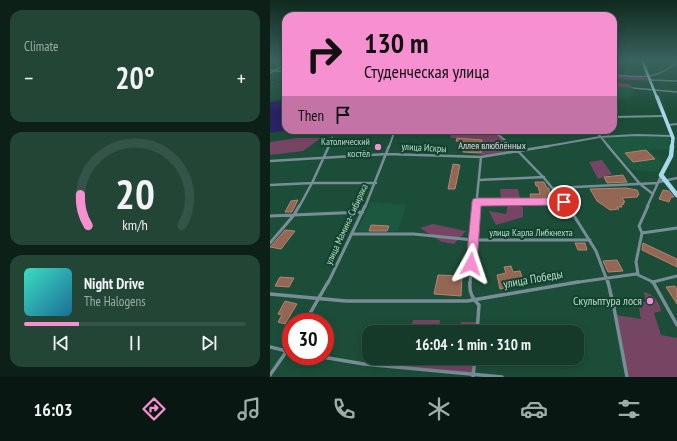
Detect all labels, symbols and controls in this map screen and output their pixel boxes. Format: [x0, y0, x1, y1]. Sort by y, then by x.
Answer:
text: 130 m [364, 24, 428, 61]
icon: right [298, 28, 350, 80]
text: Climate [24, 38, 58, 55]
text: 20° [115, 58, 155, 97]
text: Студенческая улица [364, 60, 489, 83]
text: − [24, 64, 33, 92]
text: + [237, 64, 246, 92]
icon: arrive [332, 104, 354, 126]
text: Then [298, 106, 324, 125]
place label: Католический костёл [321, 135, 370, 160]
park label: Аллея влюблённых [458, 139, 526, 152]
street label: улица Искры [401, 140, 447, 155]
marker: Католический костёл [373, 142, 383, 152]
text: 20 [115, 167, 155, 220]
street label: улица Мамина-Сибиряка [322, 182, 371, 267]
pin [547, 185, 581, 219]
icon: arrive [553, 191, 575, 213]
text: km/h [122, 215, 148, 234]
street label: улица Карла Либкнехта [489, 226, 573, 239]
position arrow [450, 243, 492, 285]
street label: улица Победы [502, 266, 564, 291]
text: Night Drive [84, 274, 144, 293]
text: The Halogens [84, 293, 146, 310]
place label: Скульптура лося [573, 293, 642, 308]
marker: Скульптура лося [645, 296, 655, 306]
speed limit sign: 30 [282, 313, 334, 365]
icon: previous [50, 332, 72, 354]
icon: pause [124, 332, 146, 354]
icon: next [198, 332, 220, 354]
text: 16:04 · 1 min · 310 m [415, 335, 531, 354]
icon: directions [140, 395, 168, 423]
icon: music [235, 395, 263, 423]
icon: phone [330, 395, 358, 423]
icon: climate [425, 395, 453, 423]
icon: car [520, 395, 548, 423]
icon: filters [615, 395, 643, 423]
text: 16:03 [34, 398, 73, 421]

